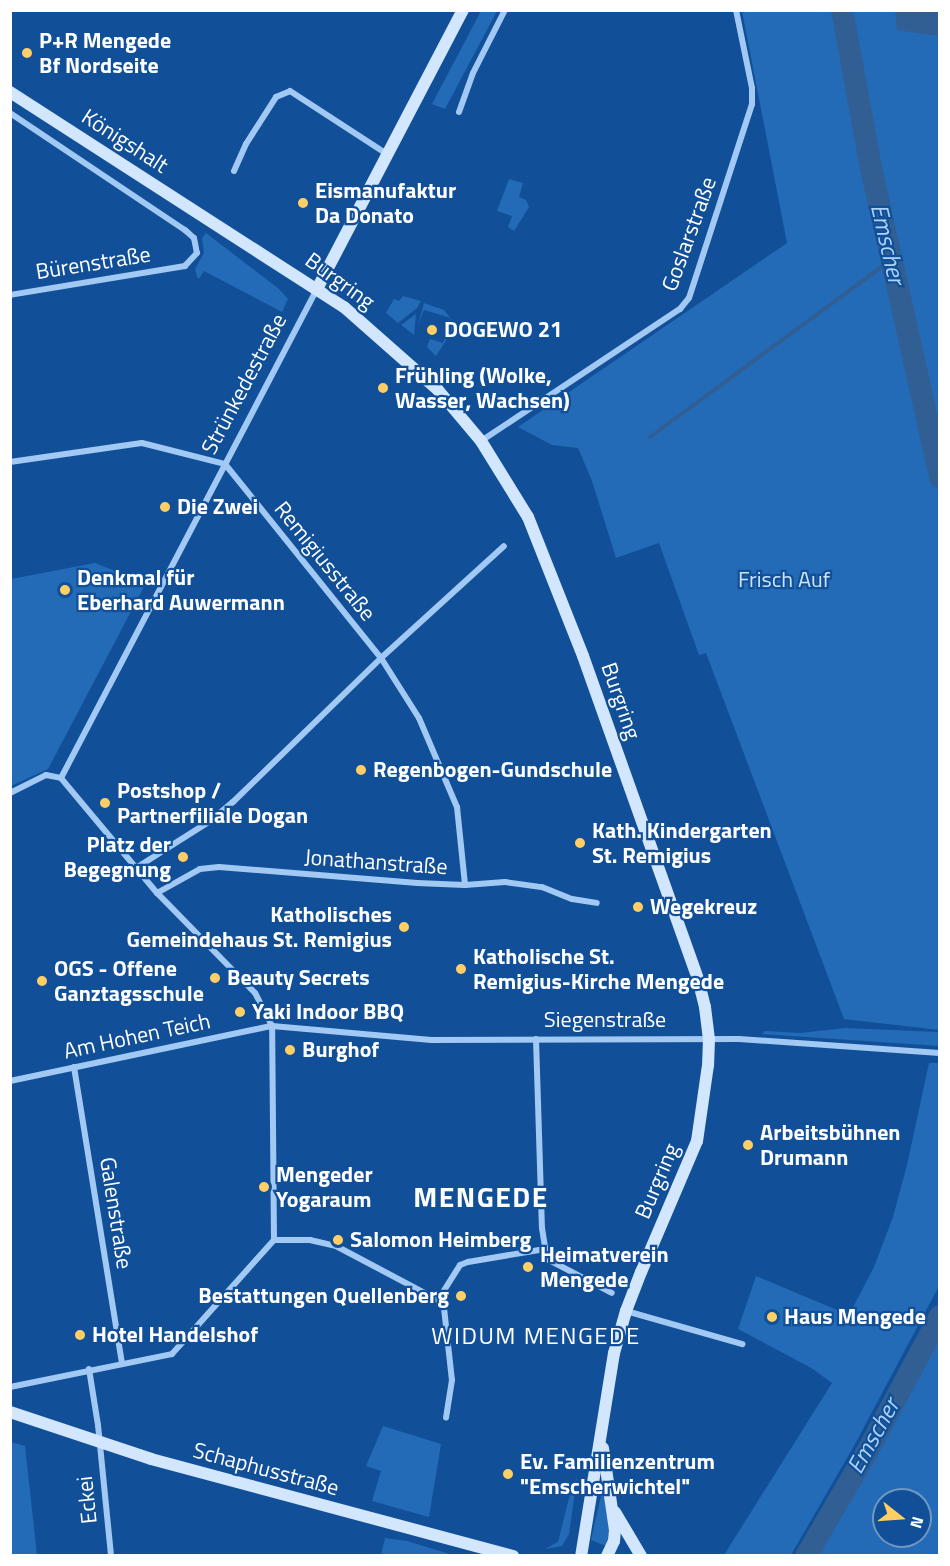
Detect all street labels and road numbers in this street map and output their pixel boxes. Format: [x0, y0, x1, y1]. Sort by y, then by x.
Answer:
street label: Königshalt [77, 103, 173, 179]
street label: Goslarstraße [656, 173, 722, 295]
street label: Bürenstraße [34, 241, 152, 285]
street label: Burgring [300, 247, 380, 315]
street label: Strünkedestraße [196, 309, 292, 459]
street label: Remigiusstraße [269, 496, 381, 626]
street label: Burgring [596, 659, 646, 743]
street label: Jonathanstraße [304, 844, 448, 880]
street label: Siegenstraße [544, 1007, 666, 1033]
street label: Am Hohen Teich [61, 1008, 213, 1064]
street label: Burgring [629, 1139, 685, 1223]
street label: Galenstraße [94, 1155, 138, 1271]
street label: Schaphusstraße [190, 1437, 342, 1501]
street label: Eckei [71, 1475, 103, 1525]

